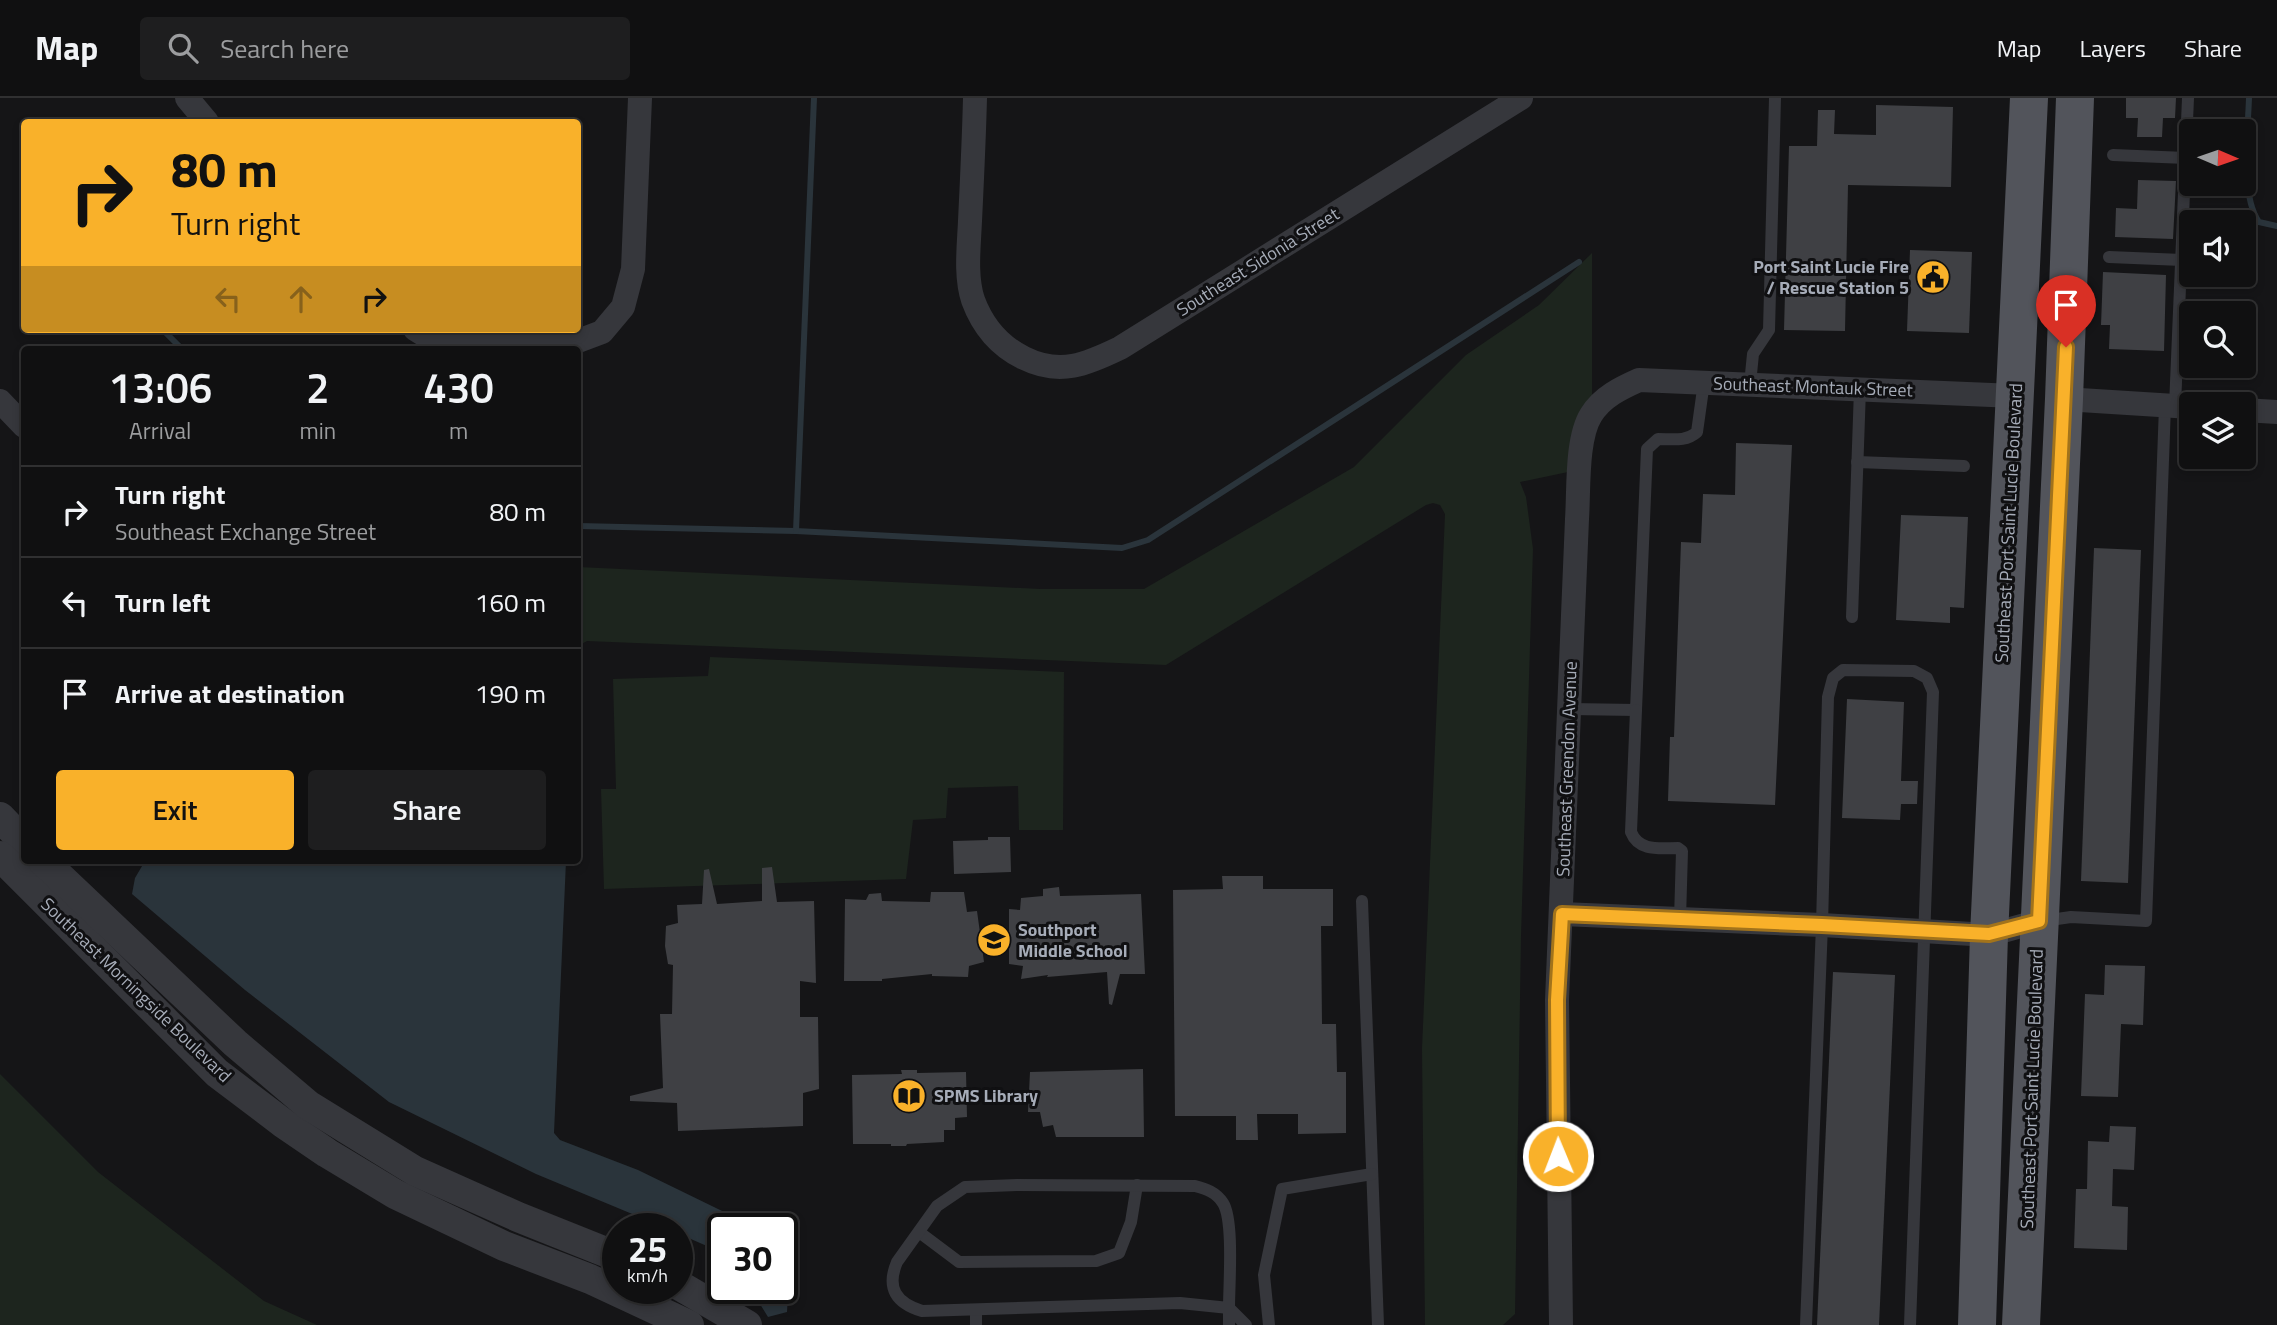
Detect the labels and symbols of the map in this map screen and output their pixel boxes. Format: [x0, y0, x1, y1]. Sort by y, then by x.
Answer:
north arrow [2179, 119, 2256, 196]
street label: Southeast Sidonia Street [1171, 200, 1345, 323]
place label: Port Saint Lucie Fire / Rescue Station 5 [1753, 253, 1909, 301]
public building icon: Port Saint Lucie Fire / Rescue Station 5 [1914, 258, 1952, 296]
pin [2036, 275, 2096, 347]
street label: Southeast Montauk Street [1713, 370, 1914, 403]
street label: Southeast Port Saint Lucie Boulevard [1988, 382, 2029, 663]
street label: Southeast Greendon Avenue [1549, 661, 1584, 877]
street label: Southeast Morningside Boulevard [35, 891, 238, 1088]
place label: Southport Middle School [1018, 916, 1128, 964]
school or university icon: Southport Middle School [975, 921, 1013, 959]
street label: Southeast Port Saint Lucie Boulevard [2013, 949, 2050, 1229]
library icon: SPMS Library [890, 1077, 928, 1115]
place label: SPMS Library [934, 1082, 1038, 1109]
position arrow [1521, 1119, 1595, 1193]
speed limit sign: 30 [707, 1213, 798, 1304]

